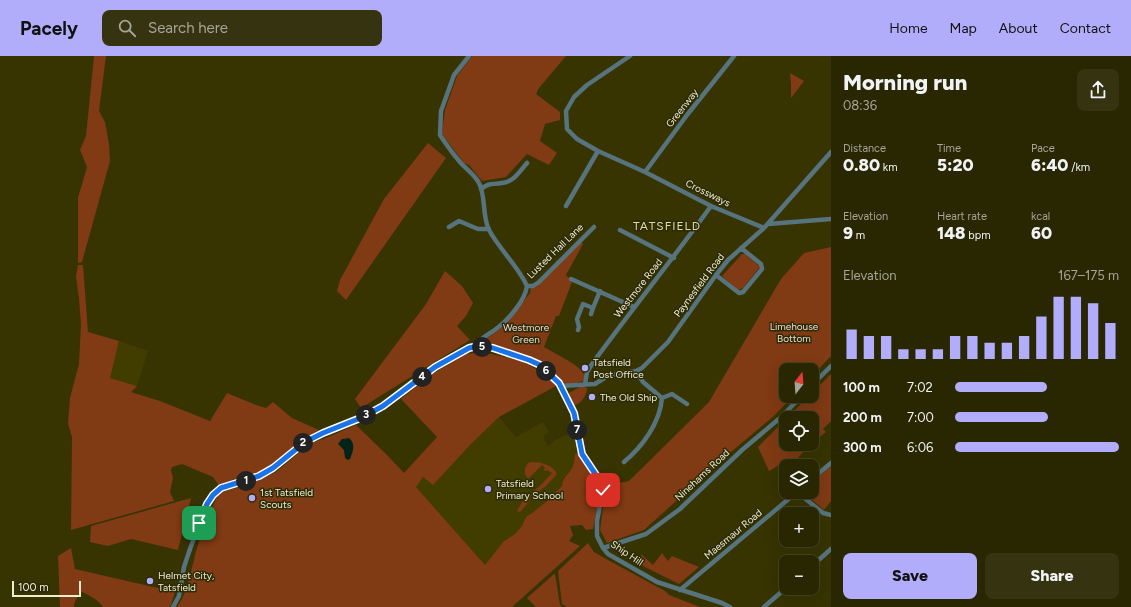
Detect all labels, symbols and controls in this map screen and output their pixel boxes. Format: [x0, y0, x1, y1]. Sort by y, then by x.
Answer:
search box [102, 10, 382, 46]
text: Pacely [20, 17, 78, 40]
icon: search [116, 17, 138, 39]
text: Search here [148, 19, 228, 37]
text: Home [889, 20, 928, 37]
text: Map [950, 20, 977, 37]
text: About [999, 20, 1038, 37]
text: Contact [1060, 20, 1111, 37]
text: Morning run [843, 69, 967, 96]
button: share [1077, 69, 1119, 111]
street label: Greenway [663, 86, 702, 130]
text: 08:36 [843, 98, 877, 113]
text: Distance [843, 142, 886, 155]
text: Time [937, 142, 961, 155]
text: Pace [1031, 142, 1055, 155]
text: 0.80 [843, 155, 880, 175]
text: 5:20 [937, 155, 974, 175]
text: 6:40 [1031, 155, 1068, 175]
text: km [880, 161, 898, 174]
text: /km [1068, 161, 1090, 174]
street label: Crossways [683, 177, 733, 210]
text: Elevation [843, 210, 888, 223]
text: Heart rate [937, 210, 987, 223]
text: kcal [1031, 210, 1050, 223]
district label: TATSFIELD [633, 219, 701, 233]
street label: Lusted Hall Lane [524, 220, 586, 281]
text: 9 [843, 223, 853, 243]
text: 148 [937, 223, 966, 243]
text: 60 [1031, 223, 1052, 243]
text: m [853, 229, 865, 242]
text: bpm [966, 229, 991, 242]
street label: Paynesfield Road [671, 250, 727, 320]
street label: Westmore Road [611, 256, 665, 320]
text: Elevation [843, 268, 896, 283]
text: 167–175 m [1058, 268, 1119, 283]
park label: Limehouse Bottom [770, 320, 819, 345]
park label: Westmore Green [503, 321, 550, 346]
pin: 5 [472, 337, 492, 357]
text: 5 [479, 340, 485, 353]
place label: Tatsfield Post Office [593, 356, 644, 381]
pin: 6 [536, 361, 556, 381]
marker: Tatsfield Post Office [580, 363, 590, 373]
north arrow [779, 363, 819, 403]
map controls [779, 363, 819, 595]
text: 6 [543, 364, 549, 377]
pin: 4 [412, 367, 432, 387]
text: 4 [419, 370, 425, 383]
text: 100 m [843, 380, 880, 395]
text: 7:02 [907, 380, 933, 395]
place label: The Old Ship [600, 391, 657, 404]
marker: The Old Ship [587, 392, 597, 402]
pin: 3 [356, 405, 376, 425]
text: 3 [363, 408, 369, 421]
text: 200 m [843, 410, 882, 425]
text: 7:00 [907, 410, 934, 425]
button: locate [779, 411, 819, 451]
pin: 7 [567, 420, 587, 440]
text: 7 [574, 423, 580, 436]
pin: 2 [293, 433, 313, 453]
text: 2 [300, 436, 306, 449]
text: 300 m [843, 440, 882, 455]
text: 6:06 [907, 440, 933, 455]
street label: Ninehams Road [672, 446, 732, 504]
button: layers [779, 459, 819, 499]
pin: 1 [236, 471, 256, 491]
pin [586, 473, 620, 507]
text: 1 [244, 474, 248, 487]
place label: Tatsfield Primary School [496, 477, 563, 502]
icon: check [592, 479, 614, 501]
marker: Tatsfield Primary School [483, 484, 493, 494]
place label: 1st Tatsfield Scouts [260, 486, 313, 511]
marker: 1st Tatsfield Scouts [247, 493, 257, 503]
pin [182, 506, 216, 540]
street label: Maesmaur Road [701, 506, 765, 562]
button: + [779, 507, 819, 547]
icon: arrive [188, 512, 210, 534]
street label: Ship Hill [608, 537, 646, 569]
button: Save [843, 553, 977, 599]
button: Share [985, 553, 1119, 599]
button: − [779, 555, 819, 595]
place label: Helmet City, Tatsfield [158, 569, 214, 594]
marker: Helmet City, Tatsfield [145, 576, 155, 586]
scale bar [12, 579, 81, 598]
text: 100 m [18, 581, 49, 594]

